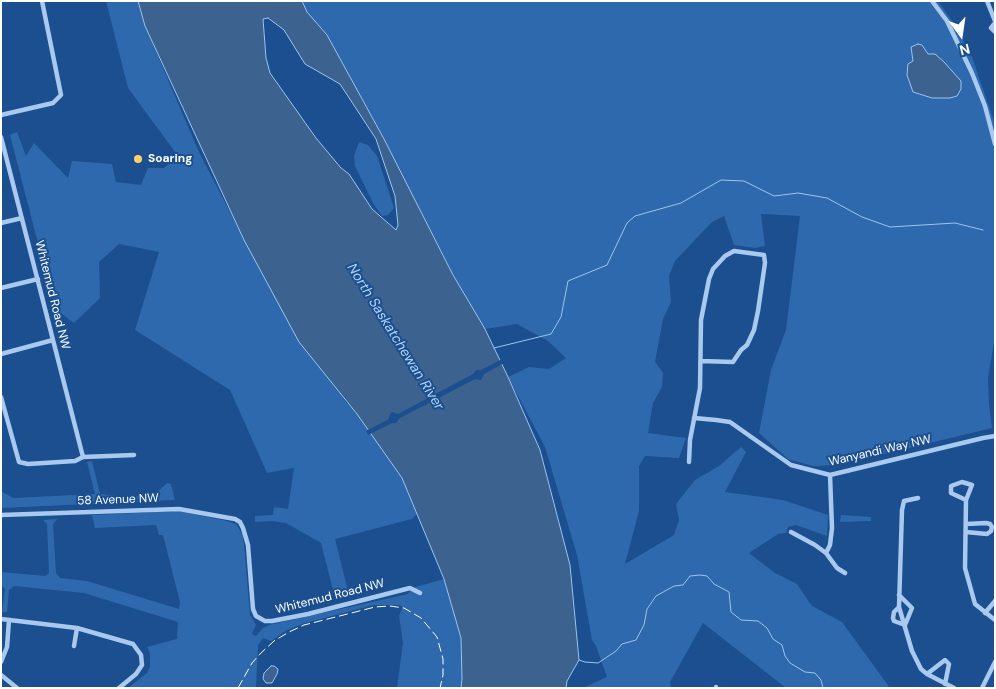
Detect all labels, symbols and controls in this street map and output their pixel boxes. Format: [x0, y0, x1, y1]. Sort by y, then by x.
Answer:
north arrow [936, 10, 986, 60]
text: N [957, 40, 972, 60]
place label: Soaring [148, 152, 192, 166]
marker: Soaring [132, 153, 144, 165]
street label: Whitemud Road NW [31, 239, 73, 351]
water label: North Saskatchewan River [343, 261, 447, 413]
street label: Wanyandi Way NW [827, 432, 933, 470]
street label: 58 Avenue NW [77, 491, 159, 509]
street label: Whitemud Road NW [274, 576, 386, 618]

